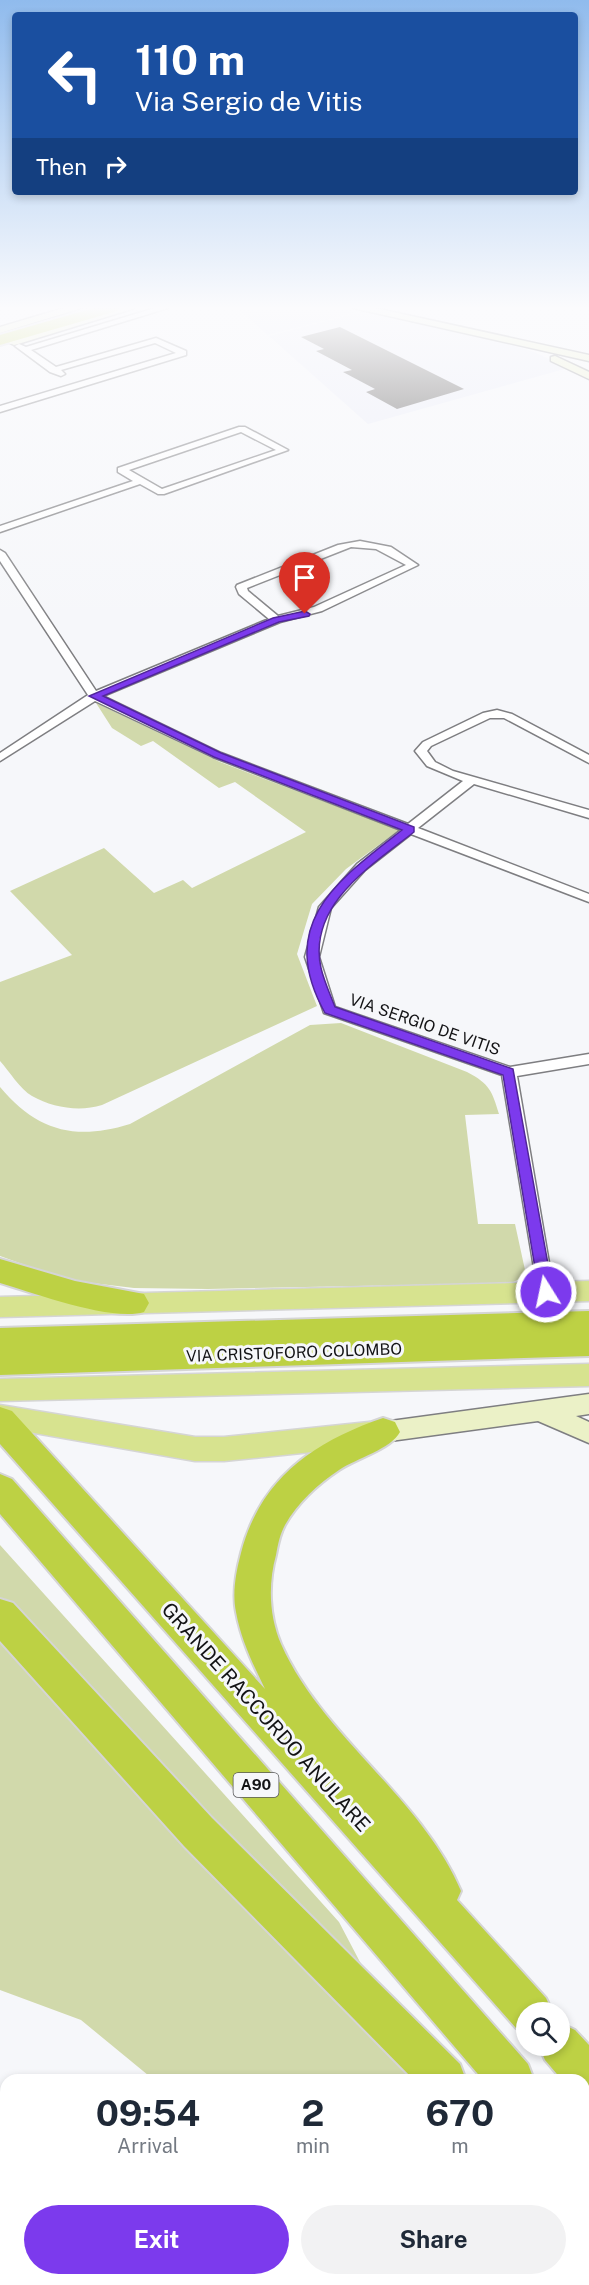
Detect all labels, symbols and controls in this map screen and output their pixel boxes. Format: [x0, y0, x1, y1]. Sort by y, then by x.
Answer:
text: 110 m [135, 35, 245, 84]
icon: left [36, 36, 114, 114]
text: Via Sergio de Vitis [135, 85, 362, 117]
icon: right [99, 150, 132, 183]
text: Then [36, 154, 87, 180]
pin [279, 552, 330, 614]
icon: arrive [288, 561, 321, 594]
street label: VIA SERGIO DE VITIS [347, 990, 503, 1059]
position arrow [514, 1260, 578, 1324]
street label: VIA CRISTOFORO COLOMBO [186, 1339, 402, 1366]
street label: GRANDE RACCORDO ANULARE [157, 1597, 375, 1837]
road number: A90 [234, 1773, 278, 1797]
map controls [516, 2002, 570, 2056]
button: search [516, 2002, 570, 2056]
text: 09:54 [96, 2092, 200, 2134]
text: 2 [301, 2092, 324, 2134]
text: 670 [426, 2092, 494, 2134]
text: Arrival [117, 2134, 179, 2158]
text: min [296, 2134, 330, 2158]
text: m [451, 2134, 469, 2158]
button: Exit [24, 2205, 289, 2274]
button: Share [301, 2205, 566, 2274]

